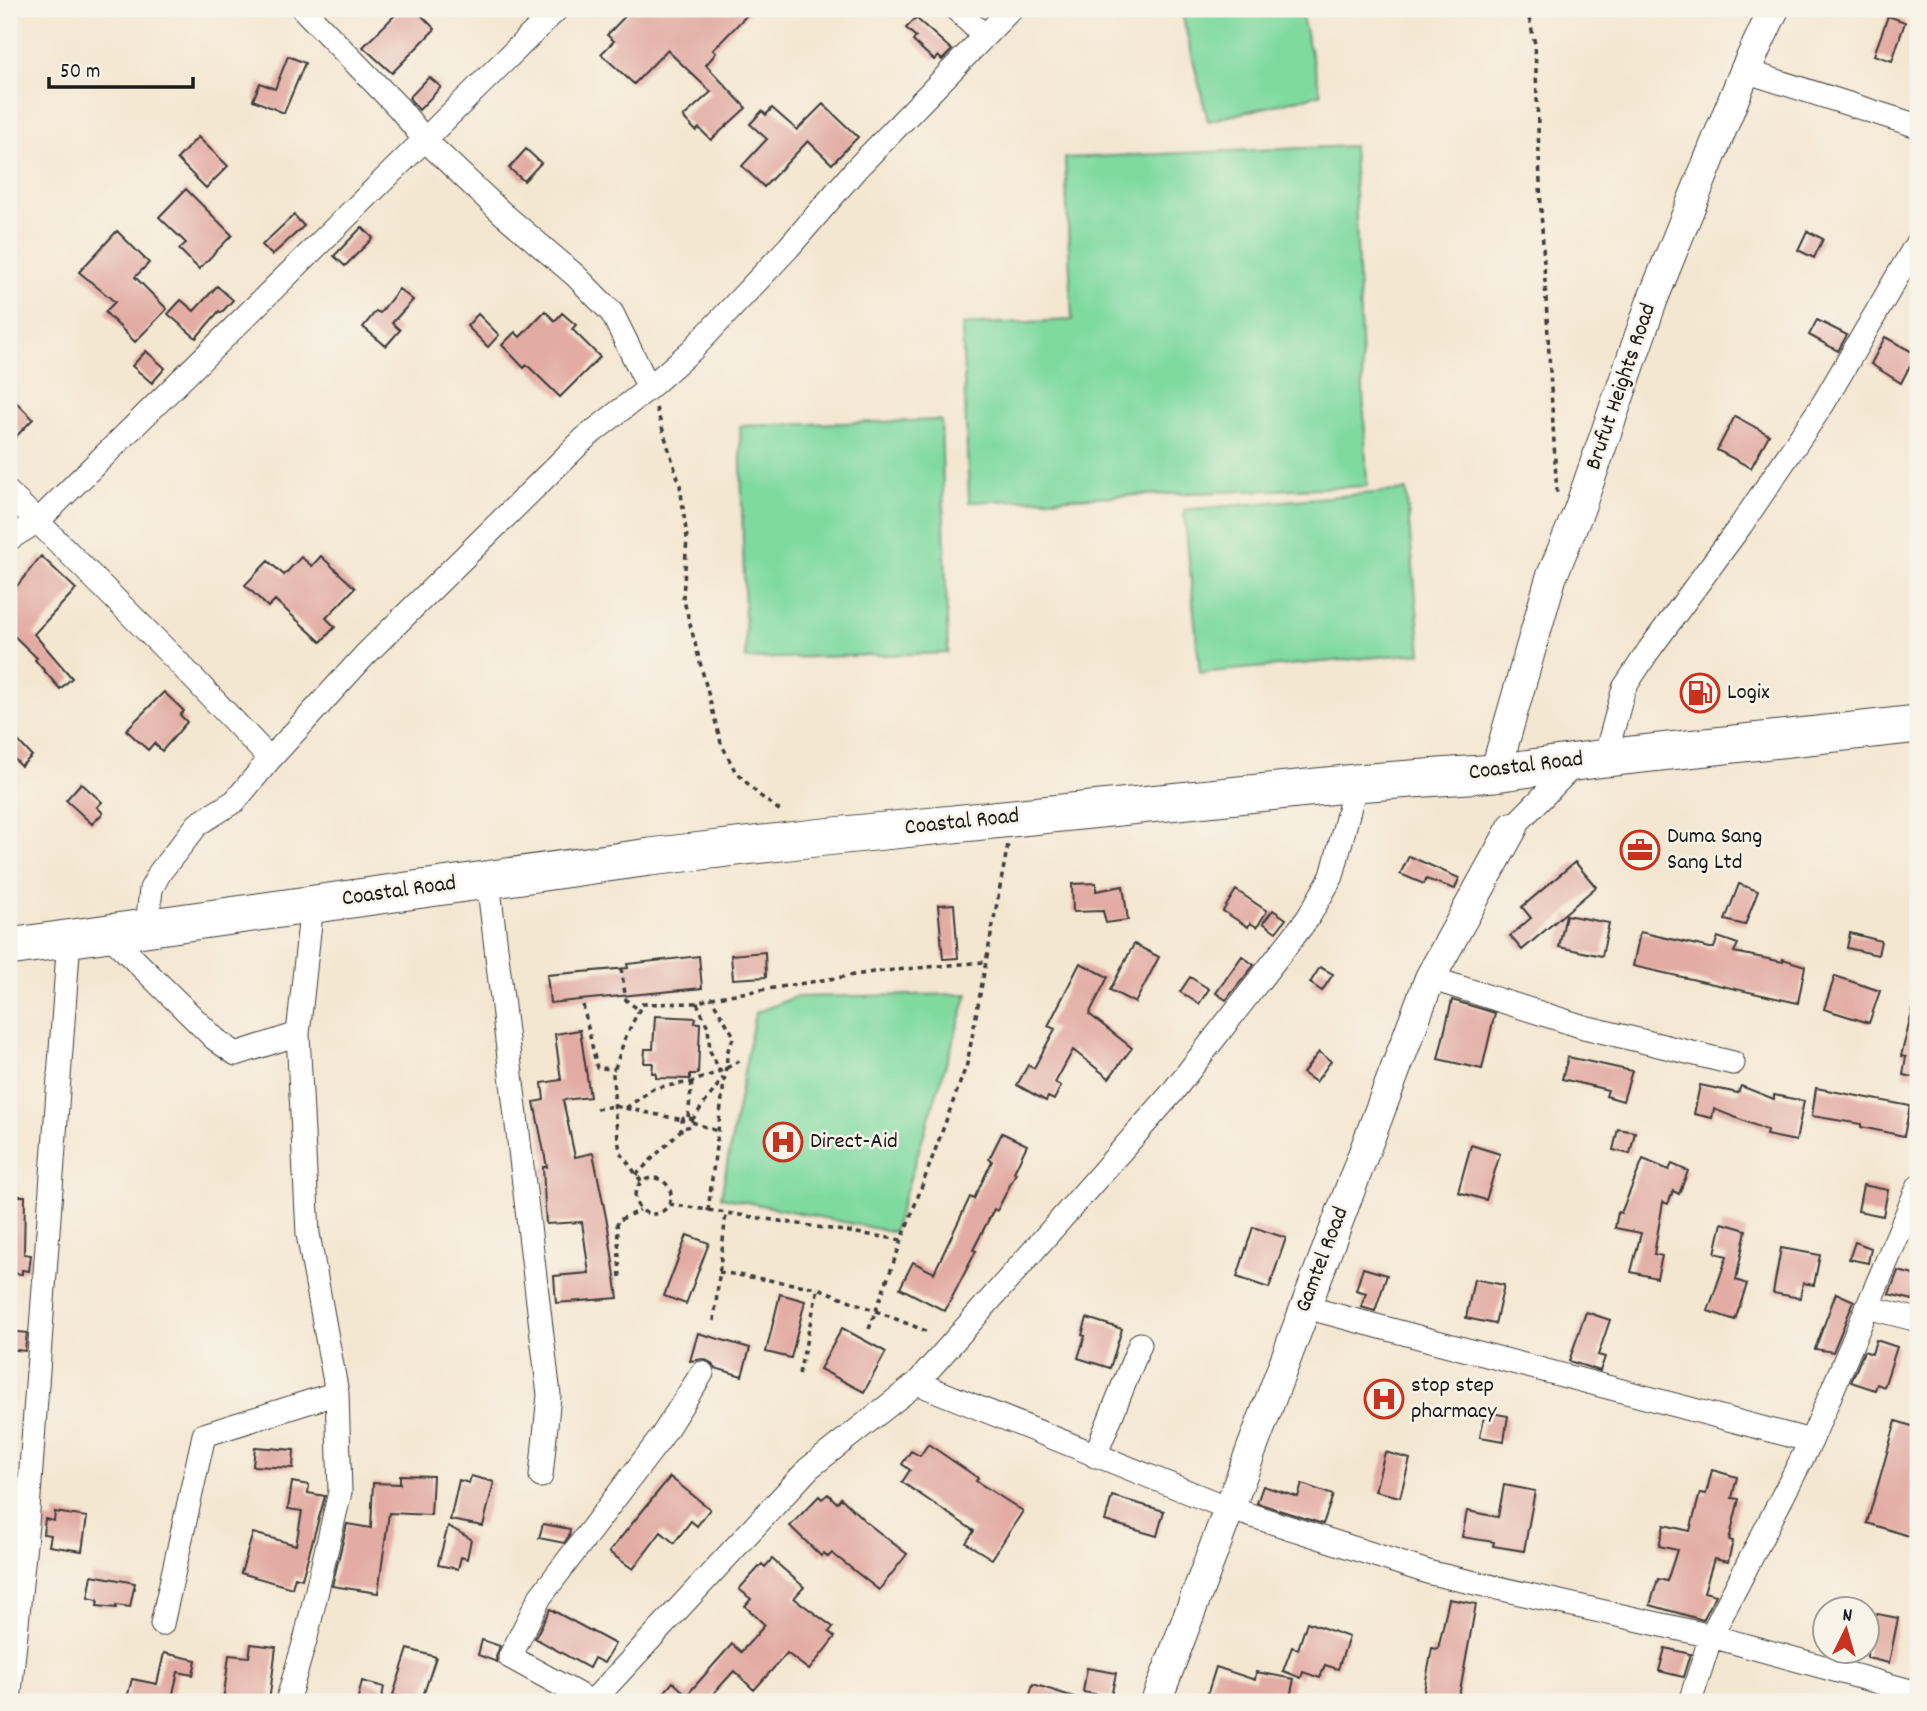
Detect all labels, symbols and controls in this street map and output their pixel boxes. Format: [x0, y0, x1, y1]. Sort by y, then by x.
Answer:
scale bar [49, 46, 192, 90]
text: 50 m [60, 58, 100, 88]
street label: Brufut Heights Road [1578, 299, 1666, 475]
fuel station icon: Logix [1679, 672, 1721, 714]
place label: Logix [1727, 677, 1770, 710]
street label: Coastal Road [1467, 744, 1585, 790]
street label: Coastal Road [903, 801, 1021, 845]
place label: Duma Sang Sang Ltd [1667, 821, 1762, 880]
office icon: Duma Sang Sang Ltd [1619, 829, 1661, 871]
street label: Coastal Road [340, 868, 458, 916]
hospital icon: Direct-Aid [762, 1121, 804, 1163]
place label: Direct-Aid [810, 1126, 898, 1159]
street label: Gamtel Road [1288, 1202, 1358, 1318]
place label: stop step pharmacy [1411, 1370, 1497, 1429]
hospital icon: stop step pharmacy [1363, 1378, 1405, 1420]
north arrow [1812, 1596, 1882, 1666]
text: N [1841, 1603, 1853, 1630]

